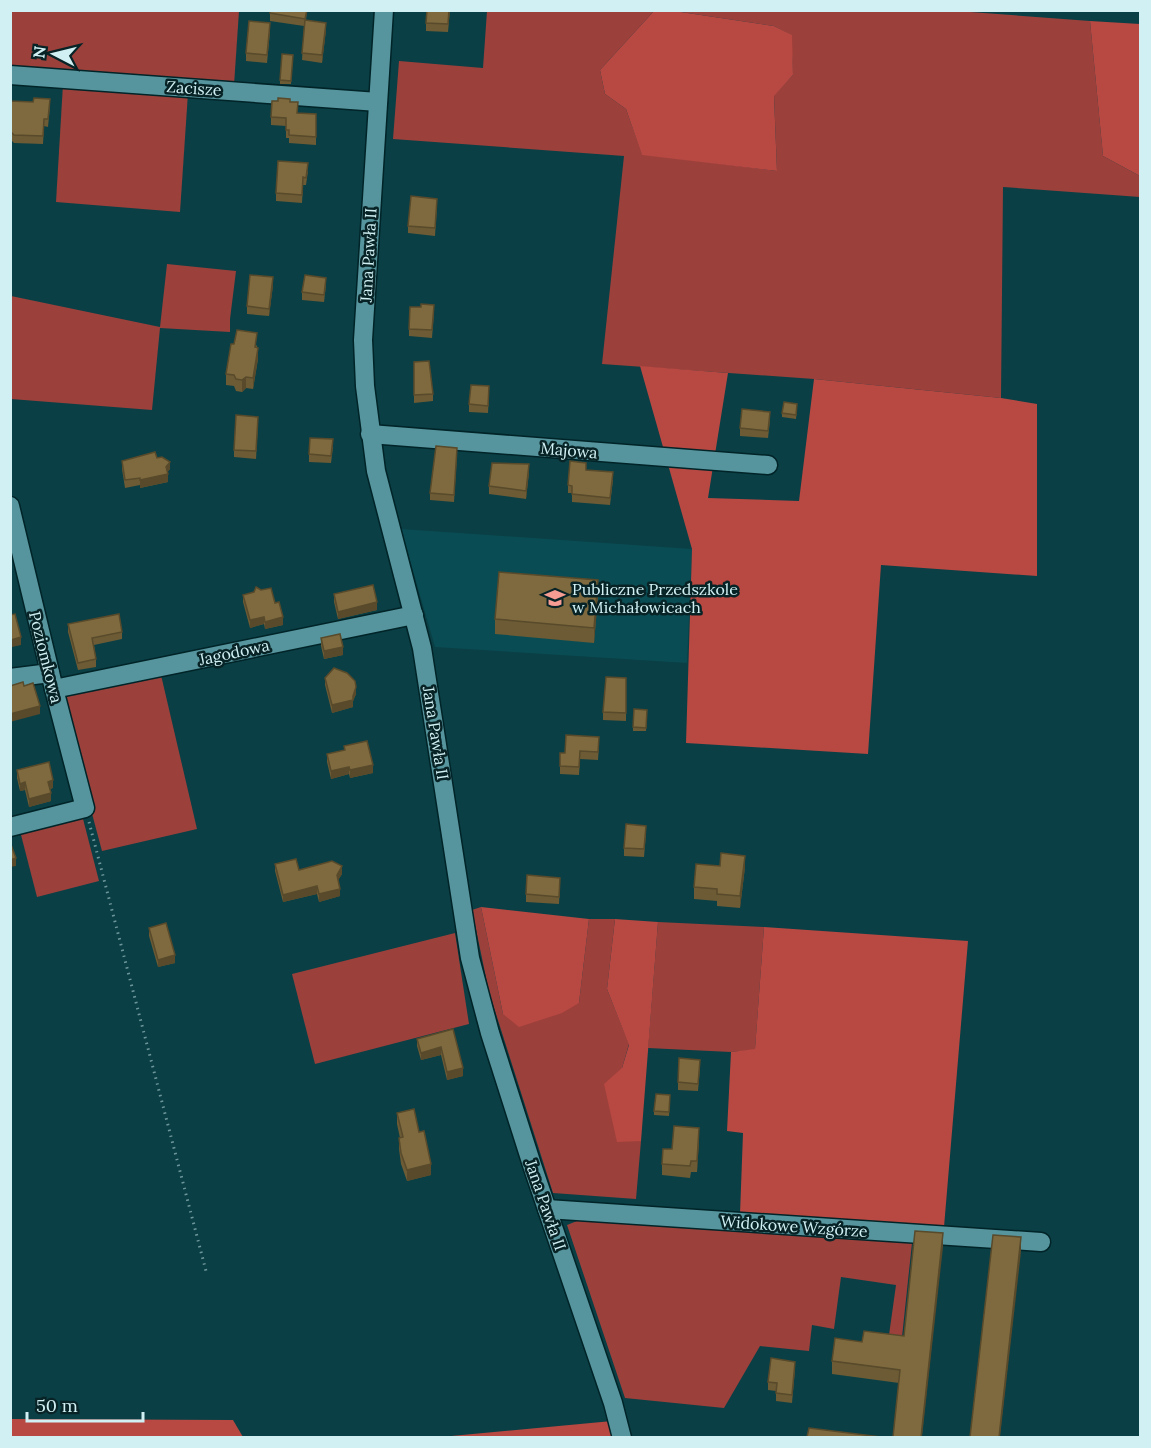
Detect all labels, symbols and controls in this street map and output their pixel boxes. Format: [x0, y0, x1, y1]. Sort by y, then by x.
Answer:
north arrow [24, 24, 84, 84]
text: N [28, 45, 50, 60]
street label: Zacisze [166, 76, 223, 100]
street label: Jana Pawła II [355, 207, 380, 304]
street label: Majowa [540, 438, 598, 462]
place label: Publiczne Przedszkole w Michałowicach [572, 579, 738, 617]
school or university icon: Publiczne Przedszkole w Michałowicach [543, 586, 567, 610]
street label: Poziomkowa [25, 609, 67, 705]
street label: Jagodowa [196, 635, 271, 669]
street label: Jana Pawła II [419, 684, 453, 781]
street label: Jana Pawła II [521, 1156, 571, 1253]
street label: Widokowe Wzgórze [720, 1211, 869, 1241]
scale bar [27, 1385, 142, 1423]
text: 50 m [36, 1394, 78, 1417]

